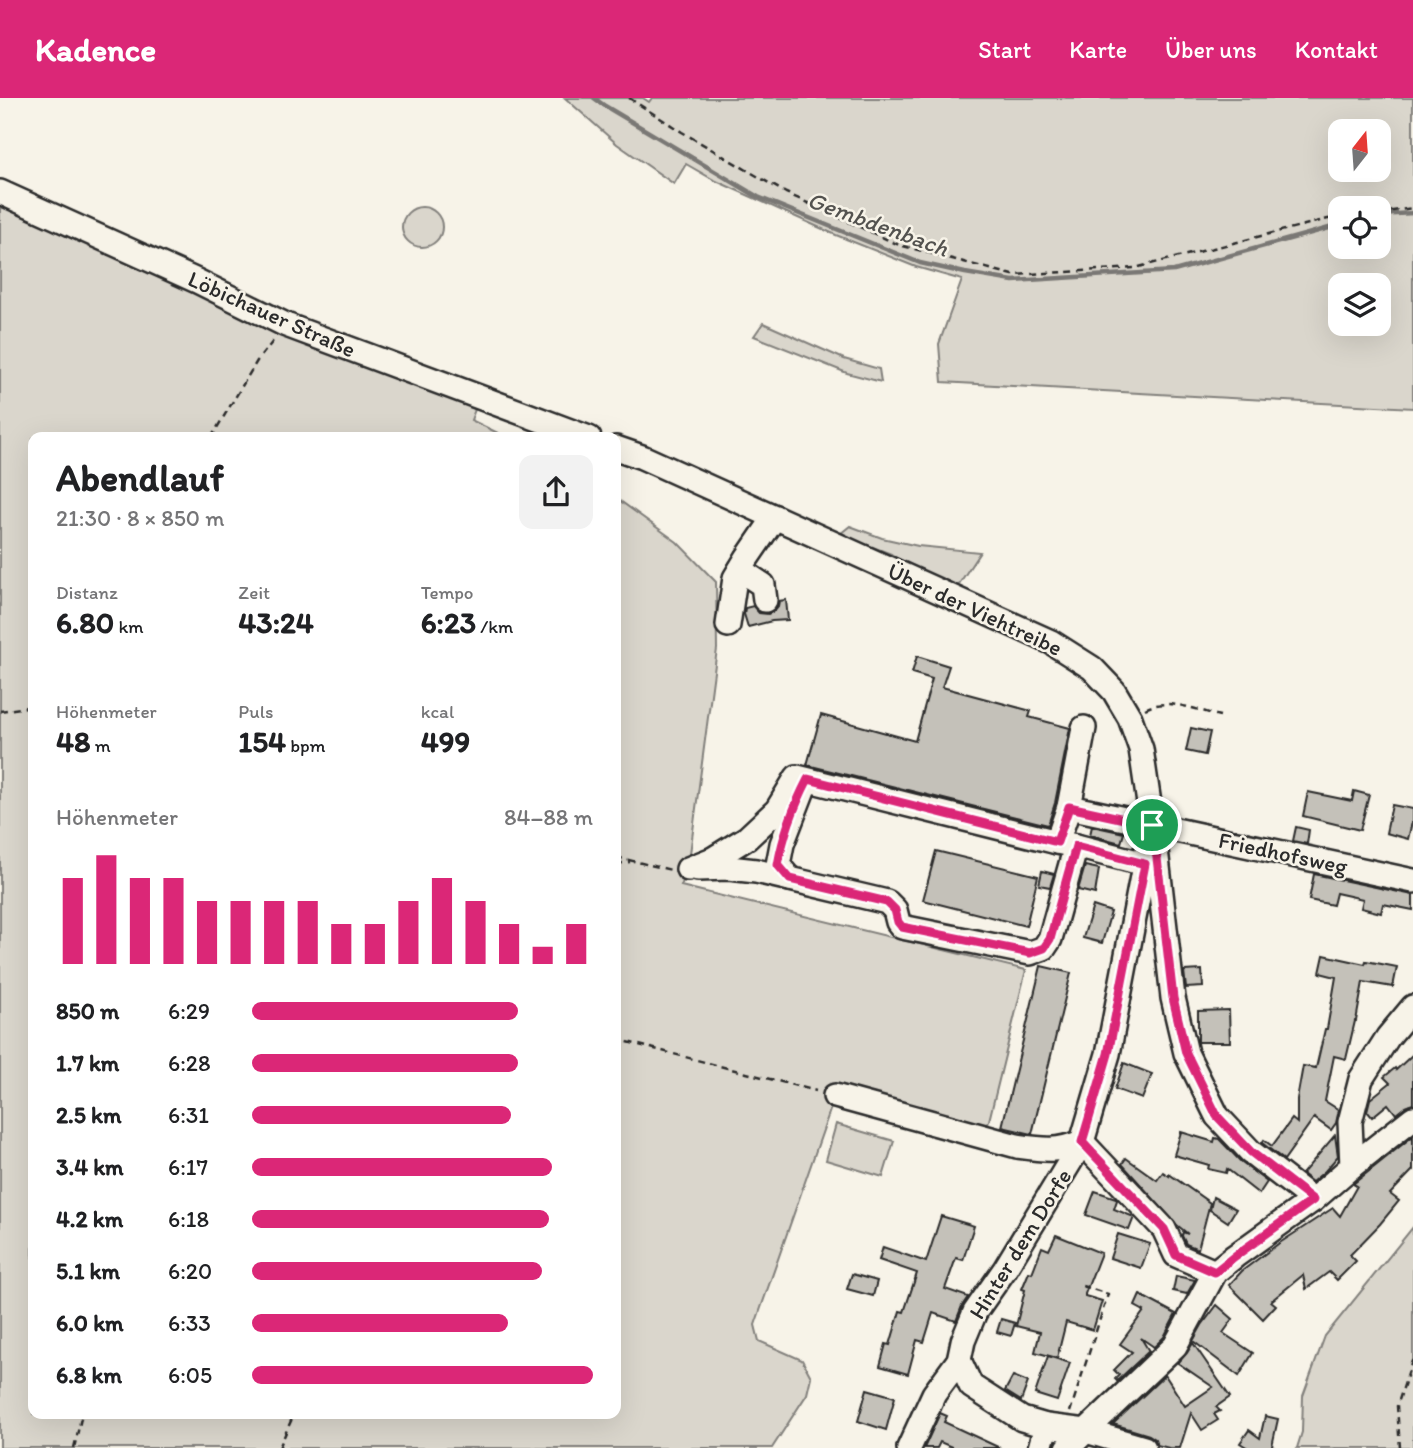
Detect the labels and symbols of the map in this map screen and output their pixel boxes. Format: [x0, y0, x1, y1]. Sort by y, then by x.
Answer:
north arrow [1328, 119, 1391, 182]
water label: Gembdenbach [804, 185, 954, 263]
street label: Löbichauer Straße [184, 265, 360, 363]
street label: Über der Viehtreibe [883, 556, 1067, 662]
pin [1122, 795, 1182, 855]
street label: Friedhofsweg [1216, 826, 1350, 880]
street label: Hinter dem Dorfe [963, 1164, 1077, 1324]

